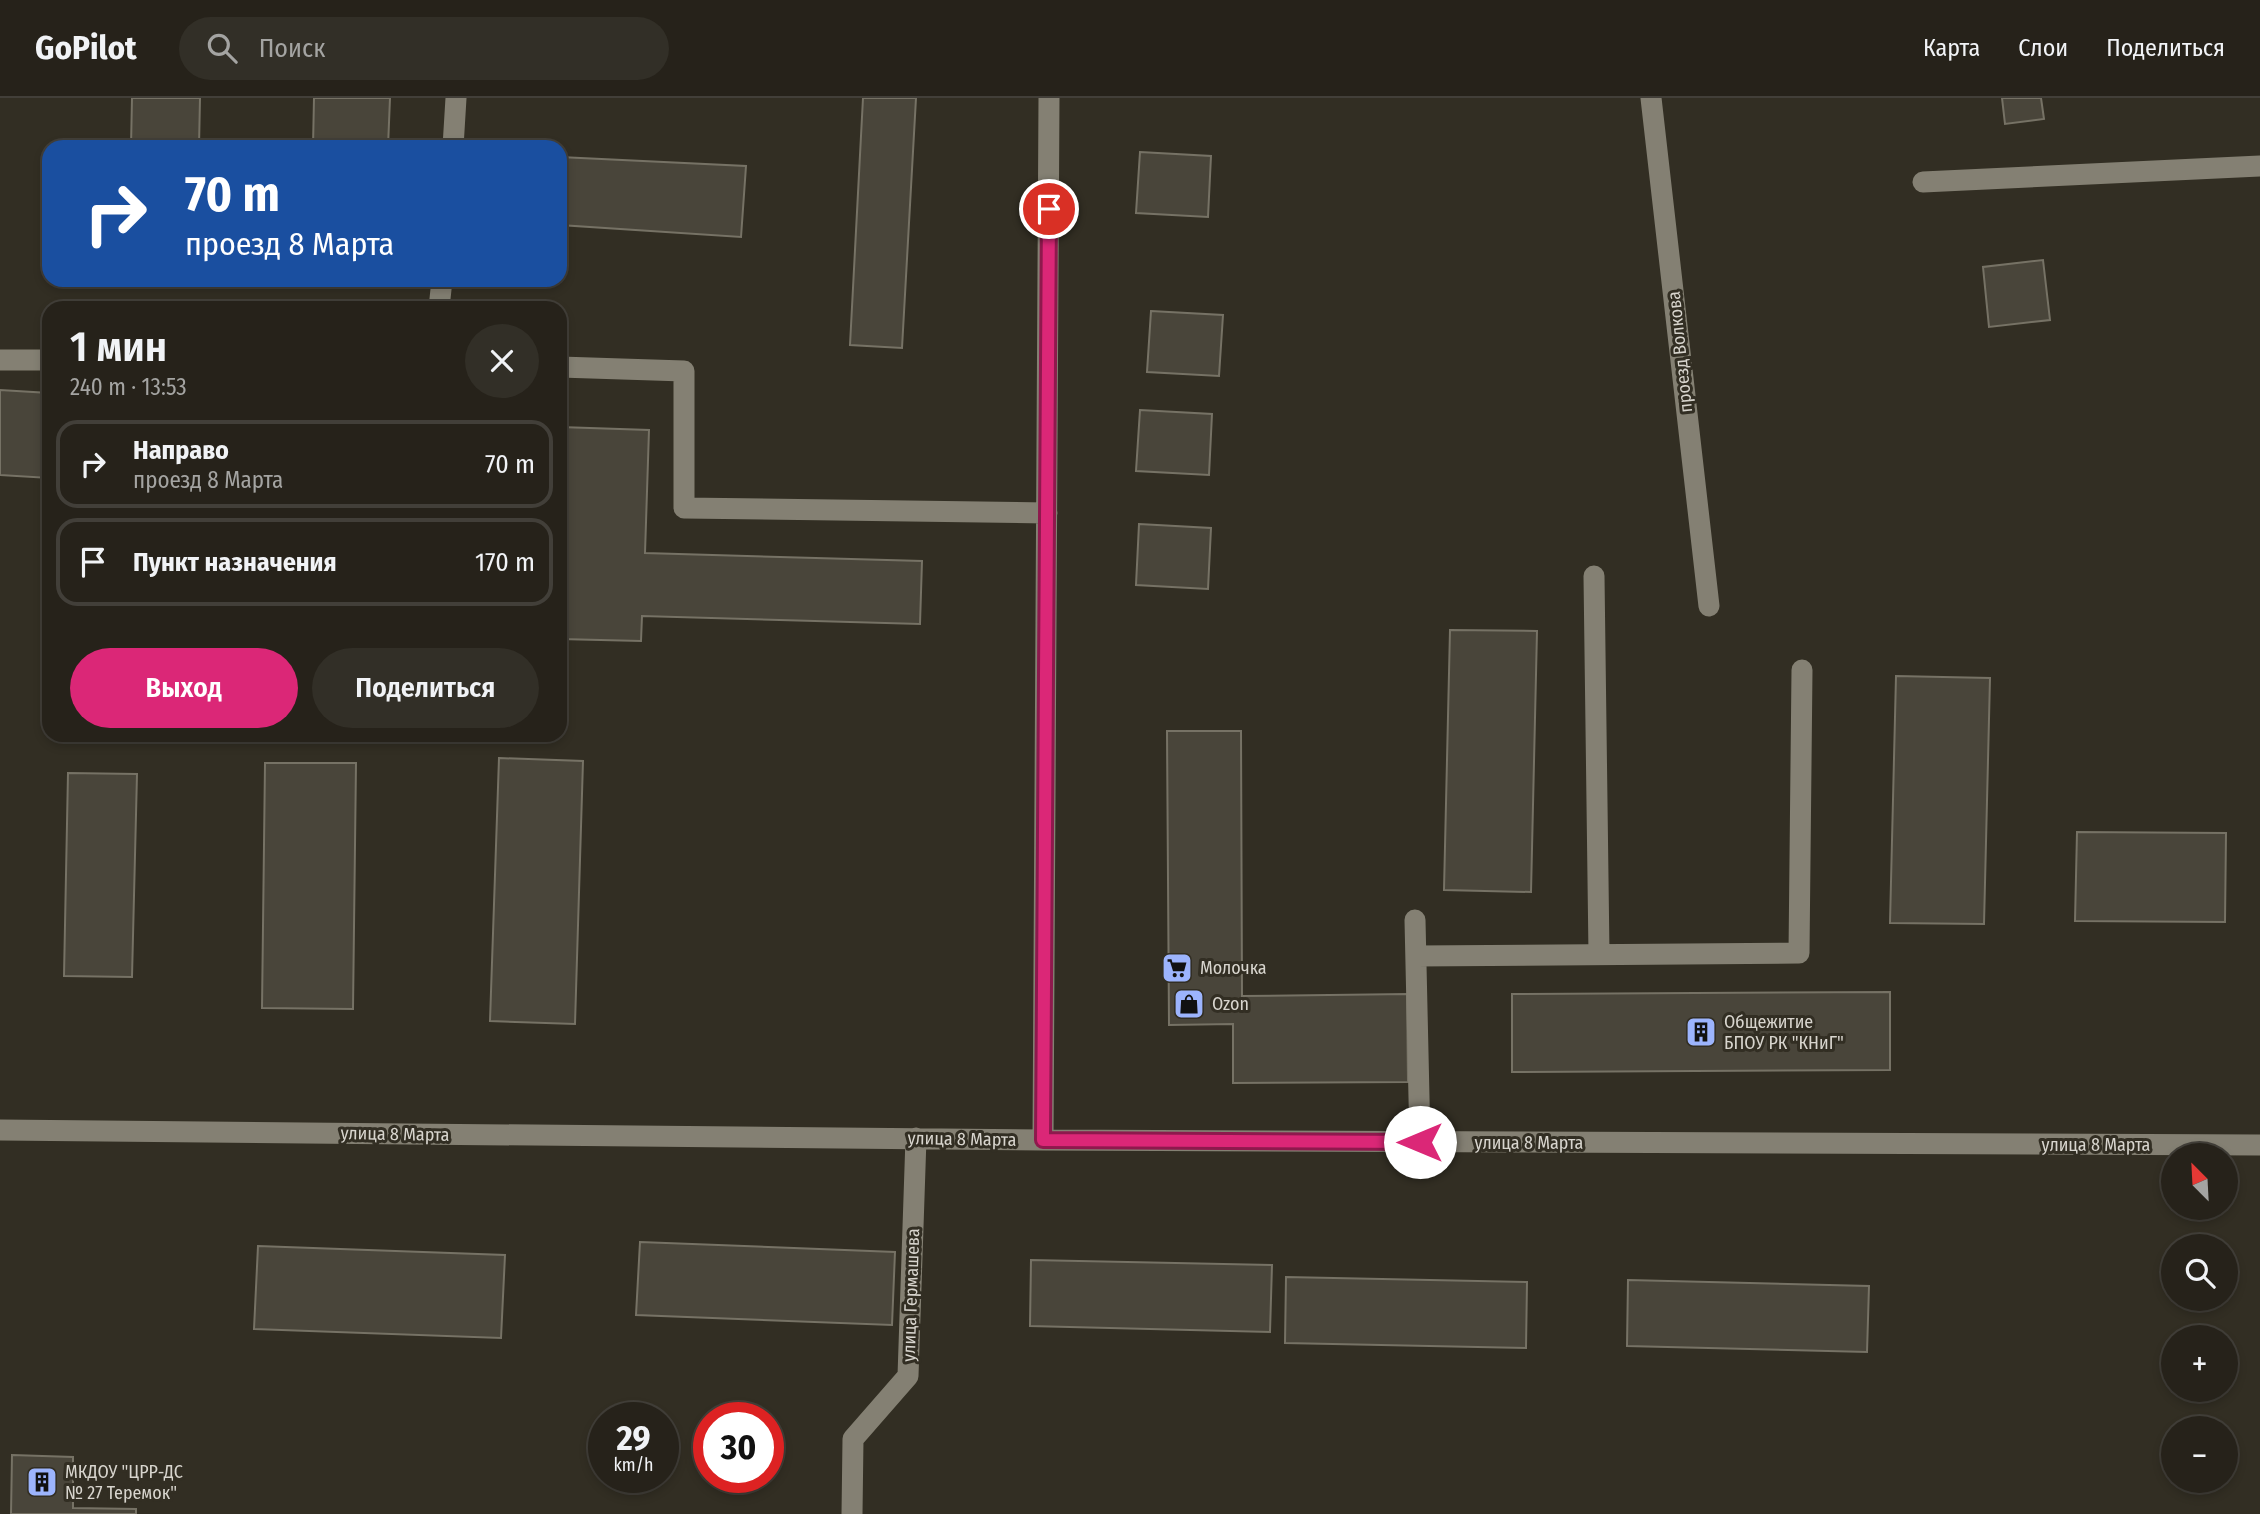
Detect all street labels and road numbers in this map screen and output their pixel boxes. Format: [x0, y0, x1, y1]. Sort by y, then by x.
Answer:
street label: проезд Волкова [1663, 290, 1697, 414]
street label: улица 8 Марта [340, 1122, 450, 1146]
street label: улица 8 Марта [907, 1127, 1017, 1151]
street label: улица 8 Марта [1475, 1132, 1584, 1154]
street label: улица 8 Марта [2042, 1134, 2151, 1156]
street label: улица Гермашева [898, 1228, 924, 1362]

